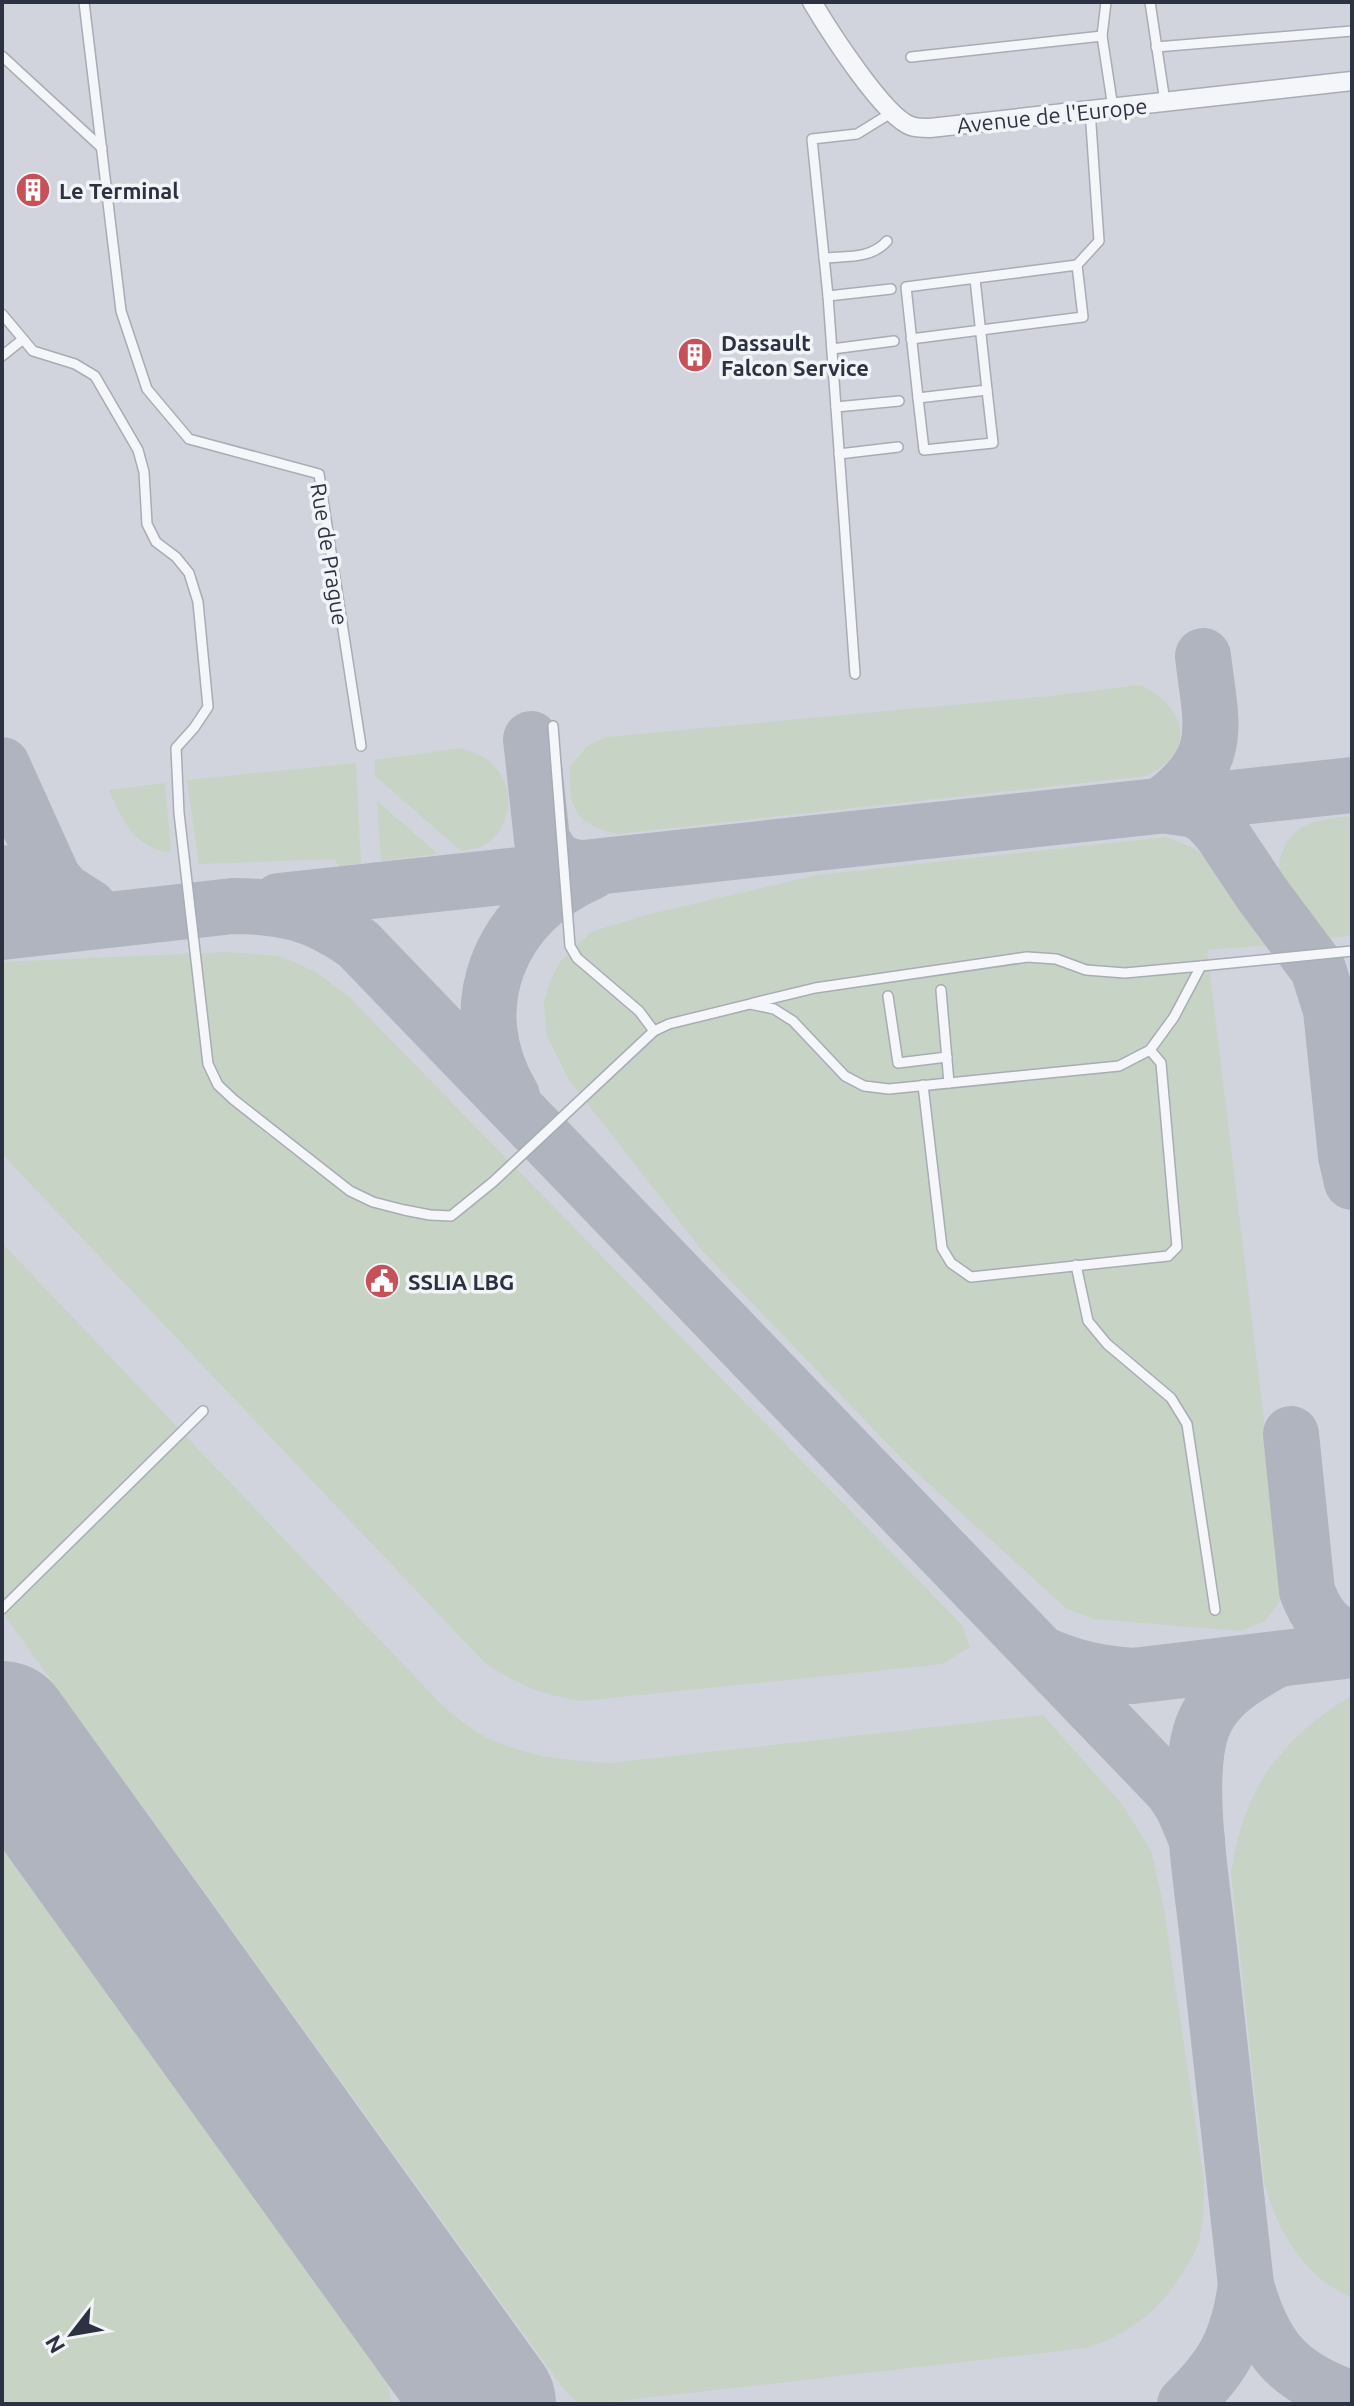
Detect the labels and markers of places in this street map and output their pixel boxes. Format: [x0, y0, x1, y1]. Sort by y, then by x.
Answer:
building icon: Le Terminal [14, 171, 52, 209]
place label: Le Terminal [59, 178, 179, 203]
place label: Dassault Falcon Service [721, 330, 869, 380]
building icon: Dassault Falcon Service [676, 336, 714, 374]
public building icon: SSLIA LBG [363, 1262, 401, 1300]
place label: SSLIA LBG [408, 1269, 514, 1294]

